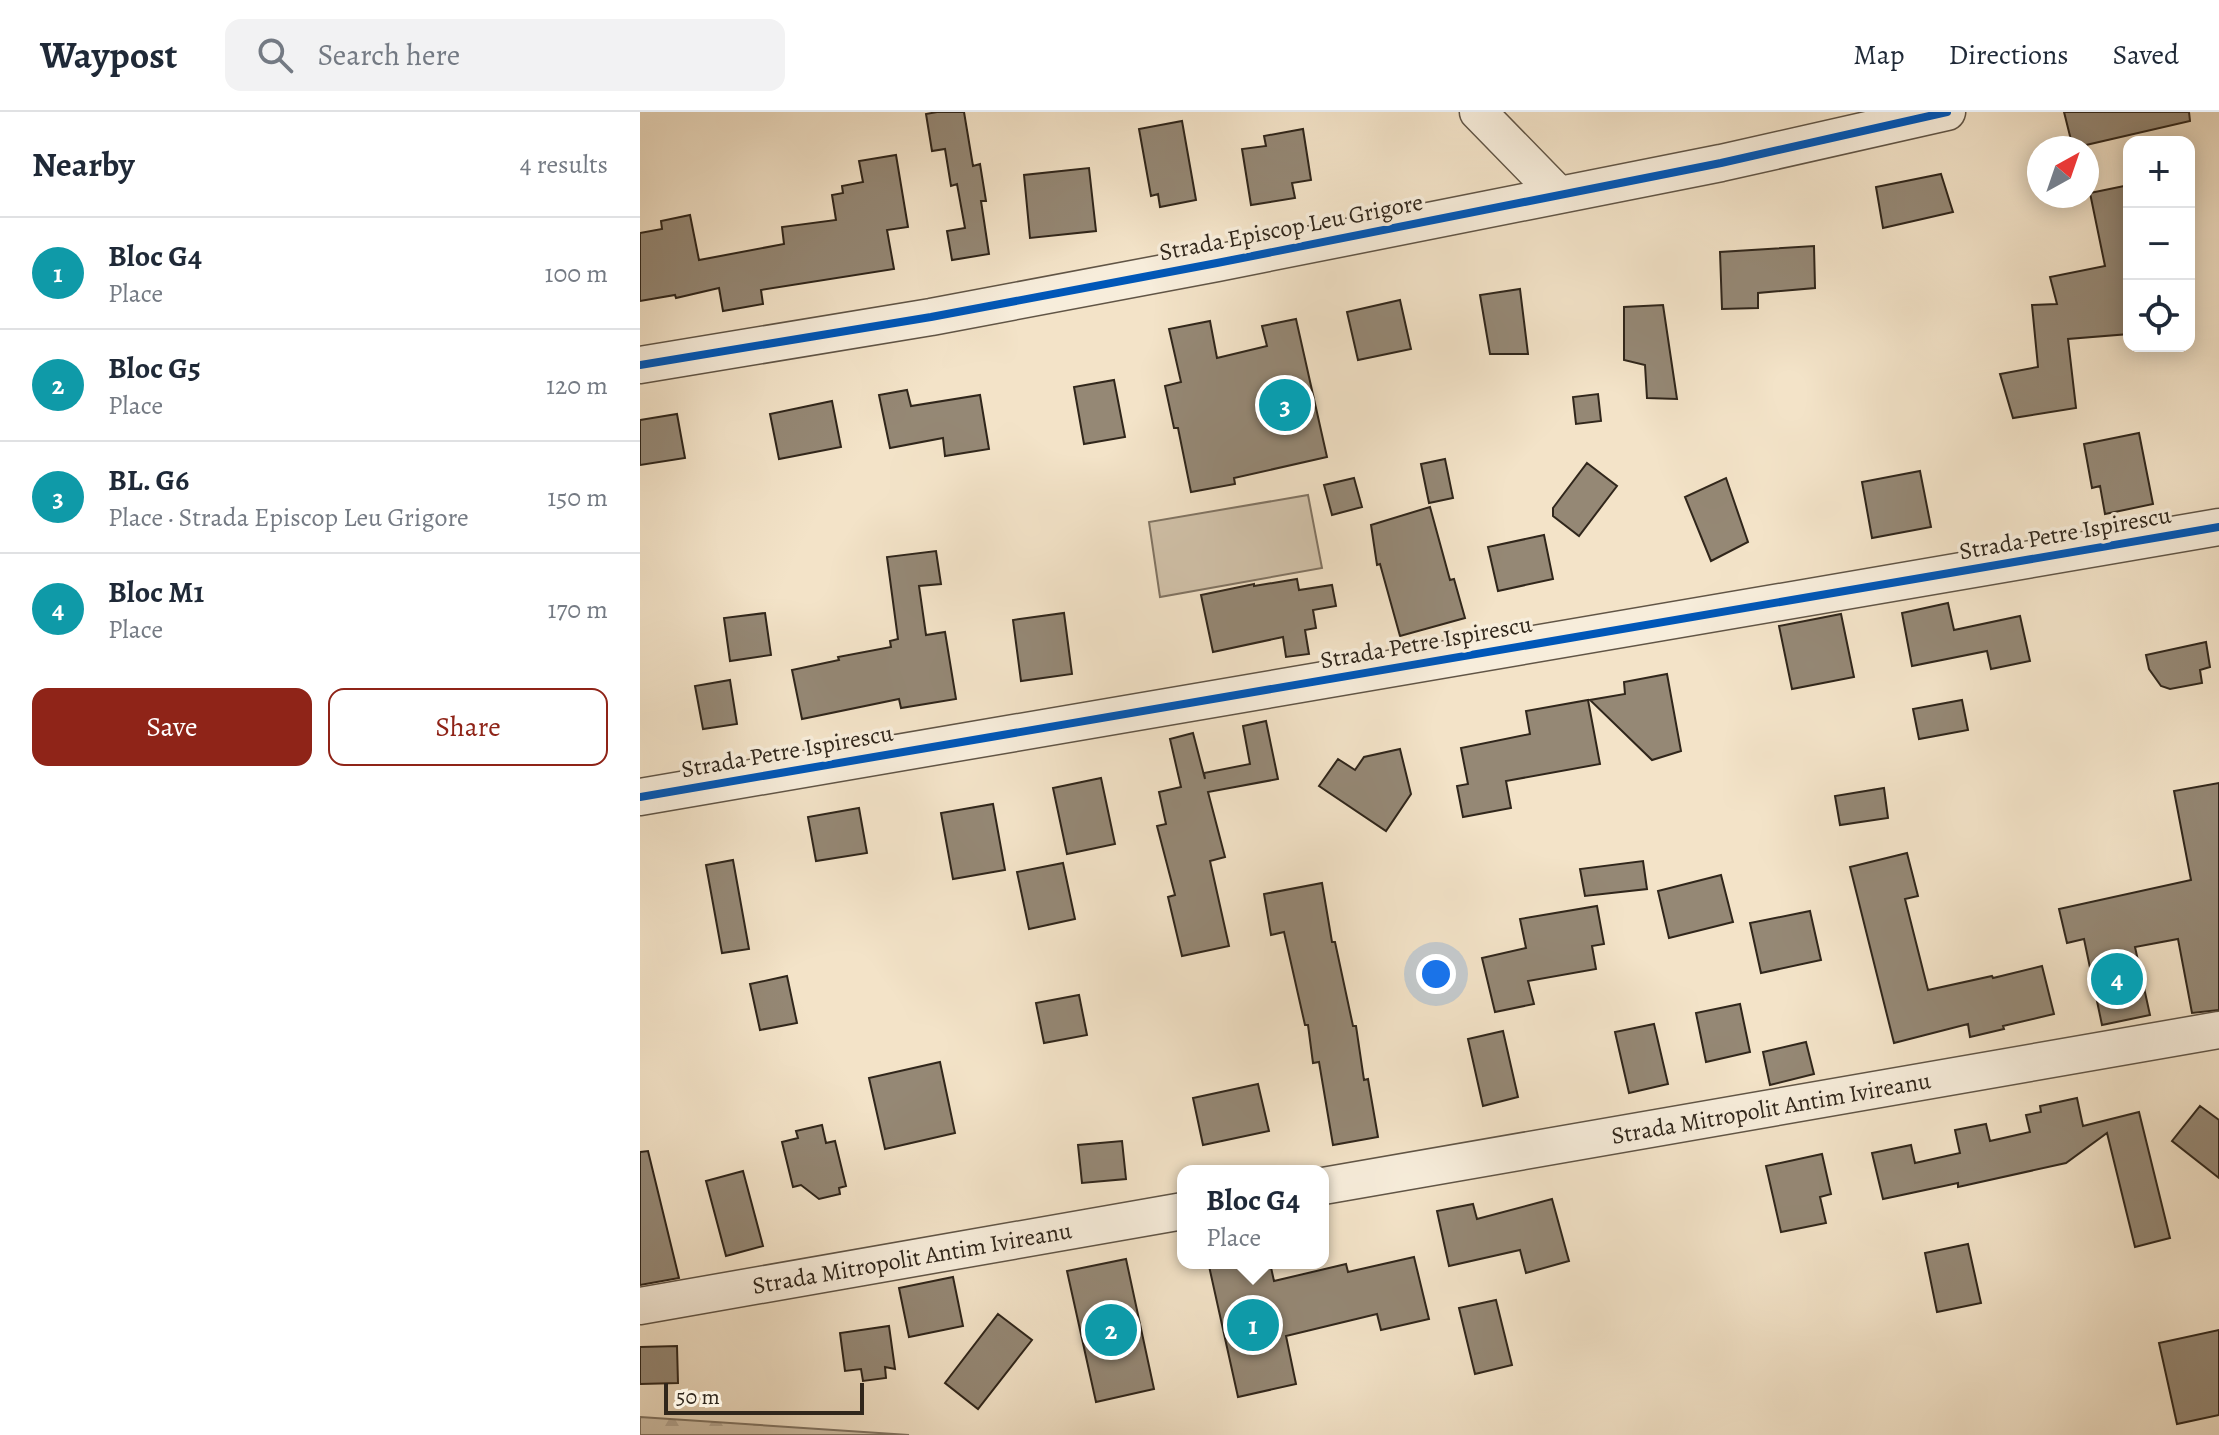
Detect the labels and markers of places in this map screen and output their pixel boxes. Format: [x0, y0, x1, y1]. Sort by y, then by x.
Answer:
pin: 3 [1259, 375, 1311, 435]
pin: 4 [2091, 949, 2143, 1009]
pin: 1 [1227, 1295, 1279, 1355]
pin: 2 [1085, 1300, 1137, 1360]

